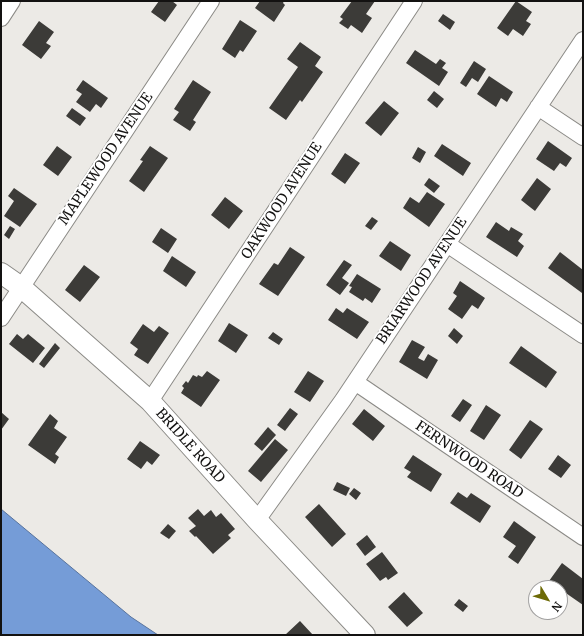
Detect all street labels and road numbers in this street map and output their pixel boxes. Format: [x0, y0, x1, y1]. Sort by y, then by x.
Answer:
street label: MAPLEWOOD AVENUE [55, 90, 157, 228]
street label: OAKWOOD AVENUE [238, 140, 326, 262]
street label: BRIARWOOD AVENUE [373, 215, 471, 347]
street label: BRIDLE ROAD [152, 405, 228, 487]
street label: FERNWOOD ROAD [412, 418, 526, 502]

